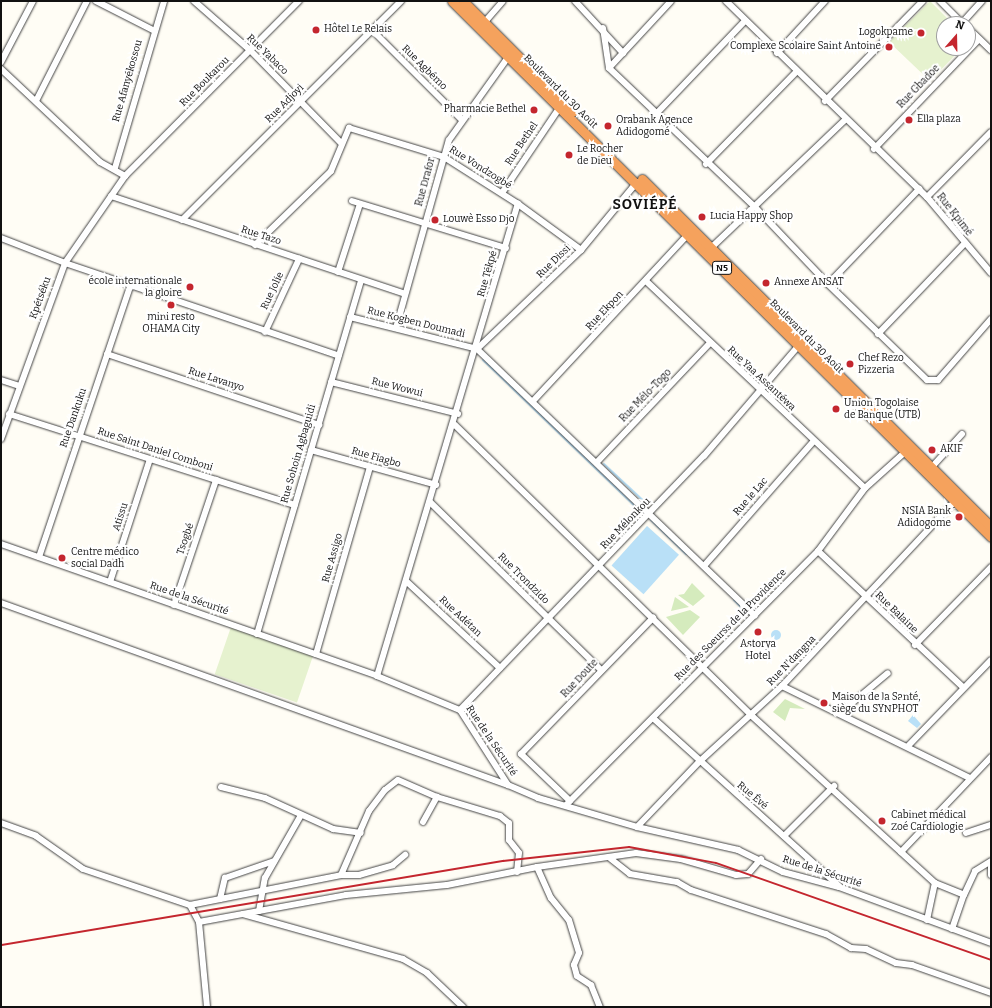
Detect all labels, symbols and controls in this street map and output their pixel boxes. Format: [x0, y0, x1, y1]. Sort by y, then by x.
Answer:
north arrow [936, 16, 976, 56]
text: N [954, 18, 966, 33]
place label: Hôtel Le Relais [324, 24, 392, 36]
marker: Hôtel Le Relais [311, 25, 321, 35]
place label: Logokpame [859, 27, 913, 39]
marker: Logokpame [916, 28, 926, 38]
street label: Rue Yabaco [244, 32, 290, 78]
street label: Rue Afanyékossou [111, 38, 145, 124]
place label: Complexe Scolaire Saint Antoine [730, 41, 881, 53]
marker: Complexe Scolaire Saint Antoine [884, 42, 894, 52]
street label: Rue Agbémo [399, 43, 449, 93]
street label: Boulevard du 30 Août [520, 52, 600, 132]
street label: Rue Boukarou [178, 55, 232, 109]
street label: Rue Gbadoe [895, 63, 943, 111]
street label: Rue Adjoyi [263, 82, 307, 126]
place label: Pharmacie Bethel [444, 104, 526, 116]
marker: Pharmacie Bethel [529, 105, 539, 115]
place label: Orabank Agence Adidogomé [616, 114, 693, 138]
place label: Ella plaza [917, 114, 961, 126]
marker: Ella plaza [904, 115, 914, 125]
street label: Rue Bethel [503, 120, 541, 168]
marker: Orabank Agence Adidogomé [603, 121, 613, 131]
place label: Le Rocher de Dieu [577, 143, 623, 166]
street label: Rue Vondzogbé [446, 144, 514, 192]
marker: Le Rocher de Dieu [564, 150, 574, 160]
street label: Rue Drafor [414, 156, 438, 208]
street label: Rue Kpimé [934, 191, 974, 239]
district label: SOVIÉPÉ [612, 197, 678, 213]
place label: Lucia Happy Shop [710, 211, 793, 223]
marker: Lucia Happy Shop [697, 212, 707, 222]
place label: Louwè Esso Djo [443, 214, 514, 226]
marker: Louwè Esso Djo [430, 215, 440, 225]
street label: Rue Tazo [239, 224, 283, 248]
street label: Rue Dissi [535, 243, 573, 281]
street label: Rue Tékpé [476, 249, 500, 299]
road number: N5 [712, 261, 732, 275]
street label: Rue Jolie [259, 270, 287, 312]
street label: Kpétséku [28, 275, 54, 321]
place label: école internationale la gloire [89, 275, 182, 298]
place label: Annexe ANSAT [774, 277, 844, 289]
marker: Annexe ANSAT [761, 278, 771, 288]
marker: école internationale la gloire [185, 282, 195, 292]
street label: Rue Ekpon [584, 289, 626, 333]
street label: Boulevard du 30 Août [766, 297, 846, 377]
marker: mini resto OHAMA City [166, 300, 176, 310]
street label: Rue Kogben Doumadi [366, 305, 466, 341]
place label: mini resto OHAMA City [142, 311, 200, 334]
street label: Rue Yaa Assantéwa [724, 344, 798, 414]
place label: Chef Rezo Pizzeria [858, 352, 904, 376]
marker: Chef Rezo Pizzeria [845, 359, 855, 369]
street label: Rue Lavanyo [187, 365, 245, 395]
street label: Rue Mélo-Togo [618, 367, 674, 425]
street label: Rue Wowui [370, 376, 424, 400]
street label: Rue Dankuku [58, 387, 90, 449]
place label: Union Togolaise de Banque (UTB) [844, 397, 921, 420]
street label: Rue Sohoin Agbaguidi [279, 403, 319, 505]
marker: Union Togolaise de Banque (UTB) [831, 404, 841, 414]
street label: Rue Saint Daniel Comboni [96, 426, 214, 474]
place label: AKIF [940, 444, 963, 456]
street label: Rue Fiagbo [350, 445, 402, 471]
marker: AKIF [927, 445, 937, 455]
street label: Rue le Lac [731, 476, 771, 518]
street label: Rue Mélonkou [599, 496, 653, 552]
street label: Atissu [111, 501, 131, 533]
place label: NSIA Bank Adidogome [897, 505, 951, 528]
marker: NSIA Bank Adidogome [954, 512, 964, 522]
street label: Tsogbé [175, 522, 197, 556]
street label: Rue Assigo [320, 532, 346, 584]
place label: Centre médico social Dadh [71, 546, 139, 570]
street label: Rue Trondzido [495, 551, 551, 607]
marker: Centre médico social Dadh [56, 552, 68, 564]
street label: Rue des Soeurss de la Providence [673, 567, 789, 683]
street label: Rue de la Sécurité [148, 580, 230, 618]
street label: Rue Balaine [872, 590, 920, 636]
street label: Rue Adétan [436, 594, 484, 640]
marker: Astorya Hotel [753, 627, 763, 637]
street label: Rue N'dangna [765, 633, 819, 689]
place label: Astorya Hotel [740, 638, 776, 662]
street label: Rue Doute [559, 657, 601, 701]
place label: Maison de la Santé, siège du SYNPHOT [832, 691, 920, 714]
marker: Maison de la Santé, siège du SYNPHOT [819, 698, 829, 708]
street label: Rue de la Sécurité [463, 703, 519, 779]
street label: Rue Évé [734, 780, 770, 812]
place label: Cabinet médical Zoé Cardiologie [891, 809, 966, 832]
marker: Cabinet médical Zoé Cardiologie [876, 815, 888, 827]
street label: Rue de la Sécurité [781, 854, 863, 890]

